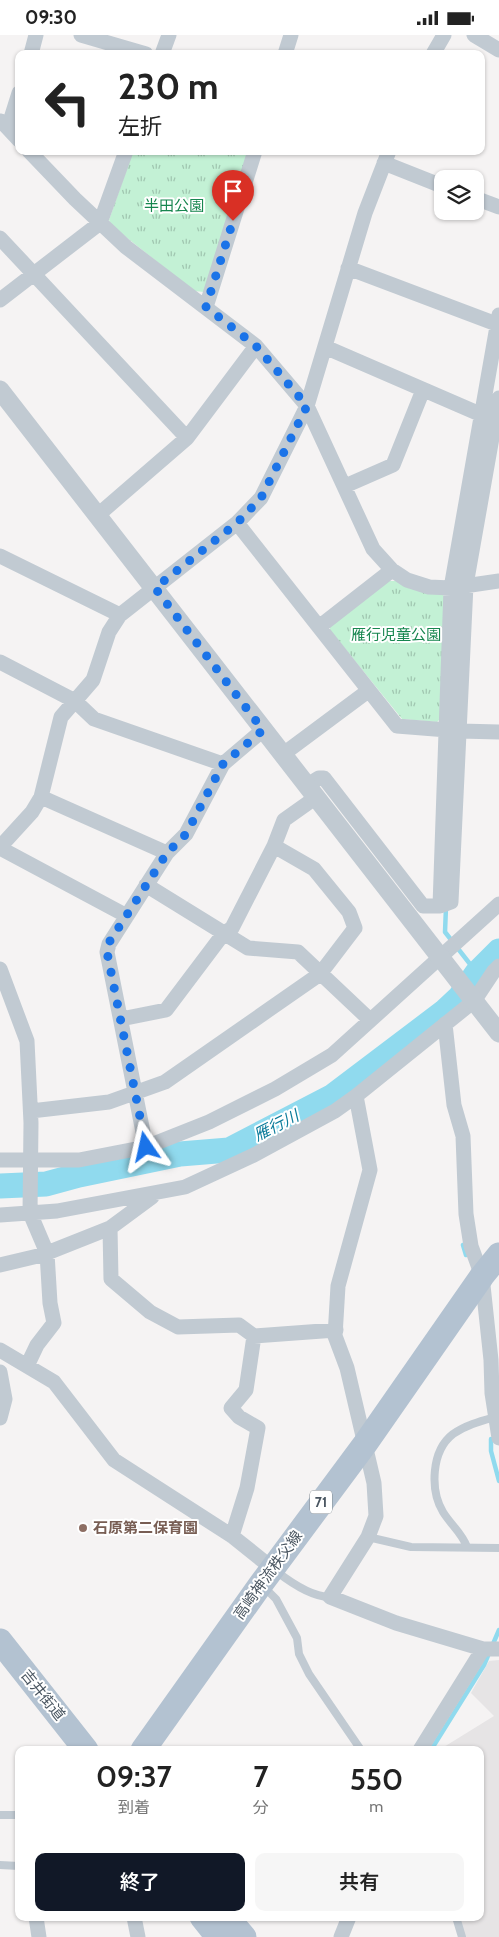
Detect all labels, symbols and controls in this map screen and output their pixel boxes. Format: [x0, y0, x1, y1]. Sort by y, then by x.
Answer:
text: 09:30 [25, 6, 77, 29]
text: 230 m [118, 65, 218, 108]
icon: left [35, 70, 100, 135]
text: 左折 [118, 113, 162, 140]
pin [212, 170, 254, 221]
map controls [434, 170, 484, 220]
button: layers [434, 170, 484, 220]
icon: arrive [219, 177, 247, 205]
park label: 半田公園 [144, 197, 204, 215]
park label: 雁行児童公園 [351, 626, 441, 644]
water label: 雁行川 [251, 1105, 304, 1145]
position arrow [119, 1120, 171, 1172]
road number: 71 [310, 1490, 332, 1513]
place label: 石原第二保育園 [93, 1519, 198, 1537]
marker: 石原第二保育園 [77, 1522, 89, 1534]
street label: 高崎神流秩父線 [230, 1527, 306, 1623]
street label: 吉井街道 [17, 1666, 69, 1724]
text: 09:37 [96, 1758, 172, 1795]
text: 7 [253, 1758, 268, 1795]
text: 550 [350, 1761, 403, 1798]
text: m [369, 1797, 383, 1816]
text: 到着 [118, 1798, 150, 1817]
text: 分 [253, 1798, 269, 1817]
button: 終了 [35, 1853, 245, 1911]
button: 共有 [255, 1853, 464, 1911]

